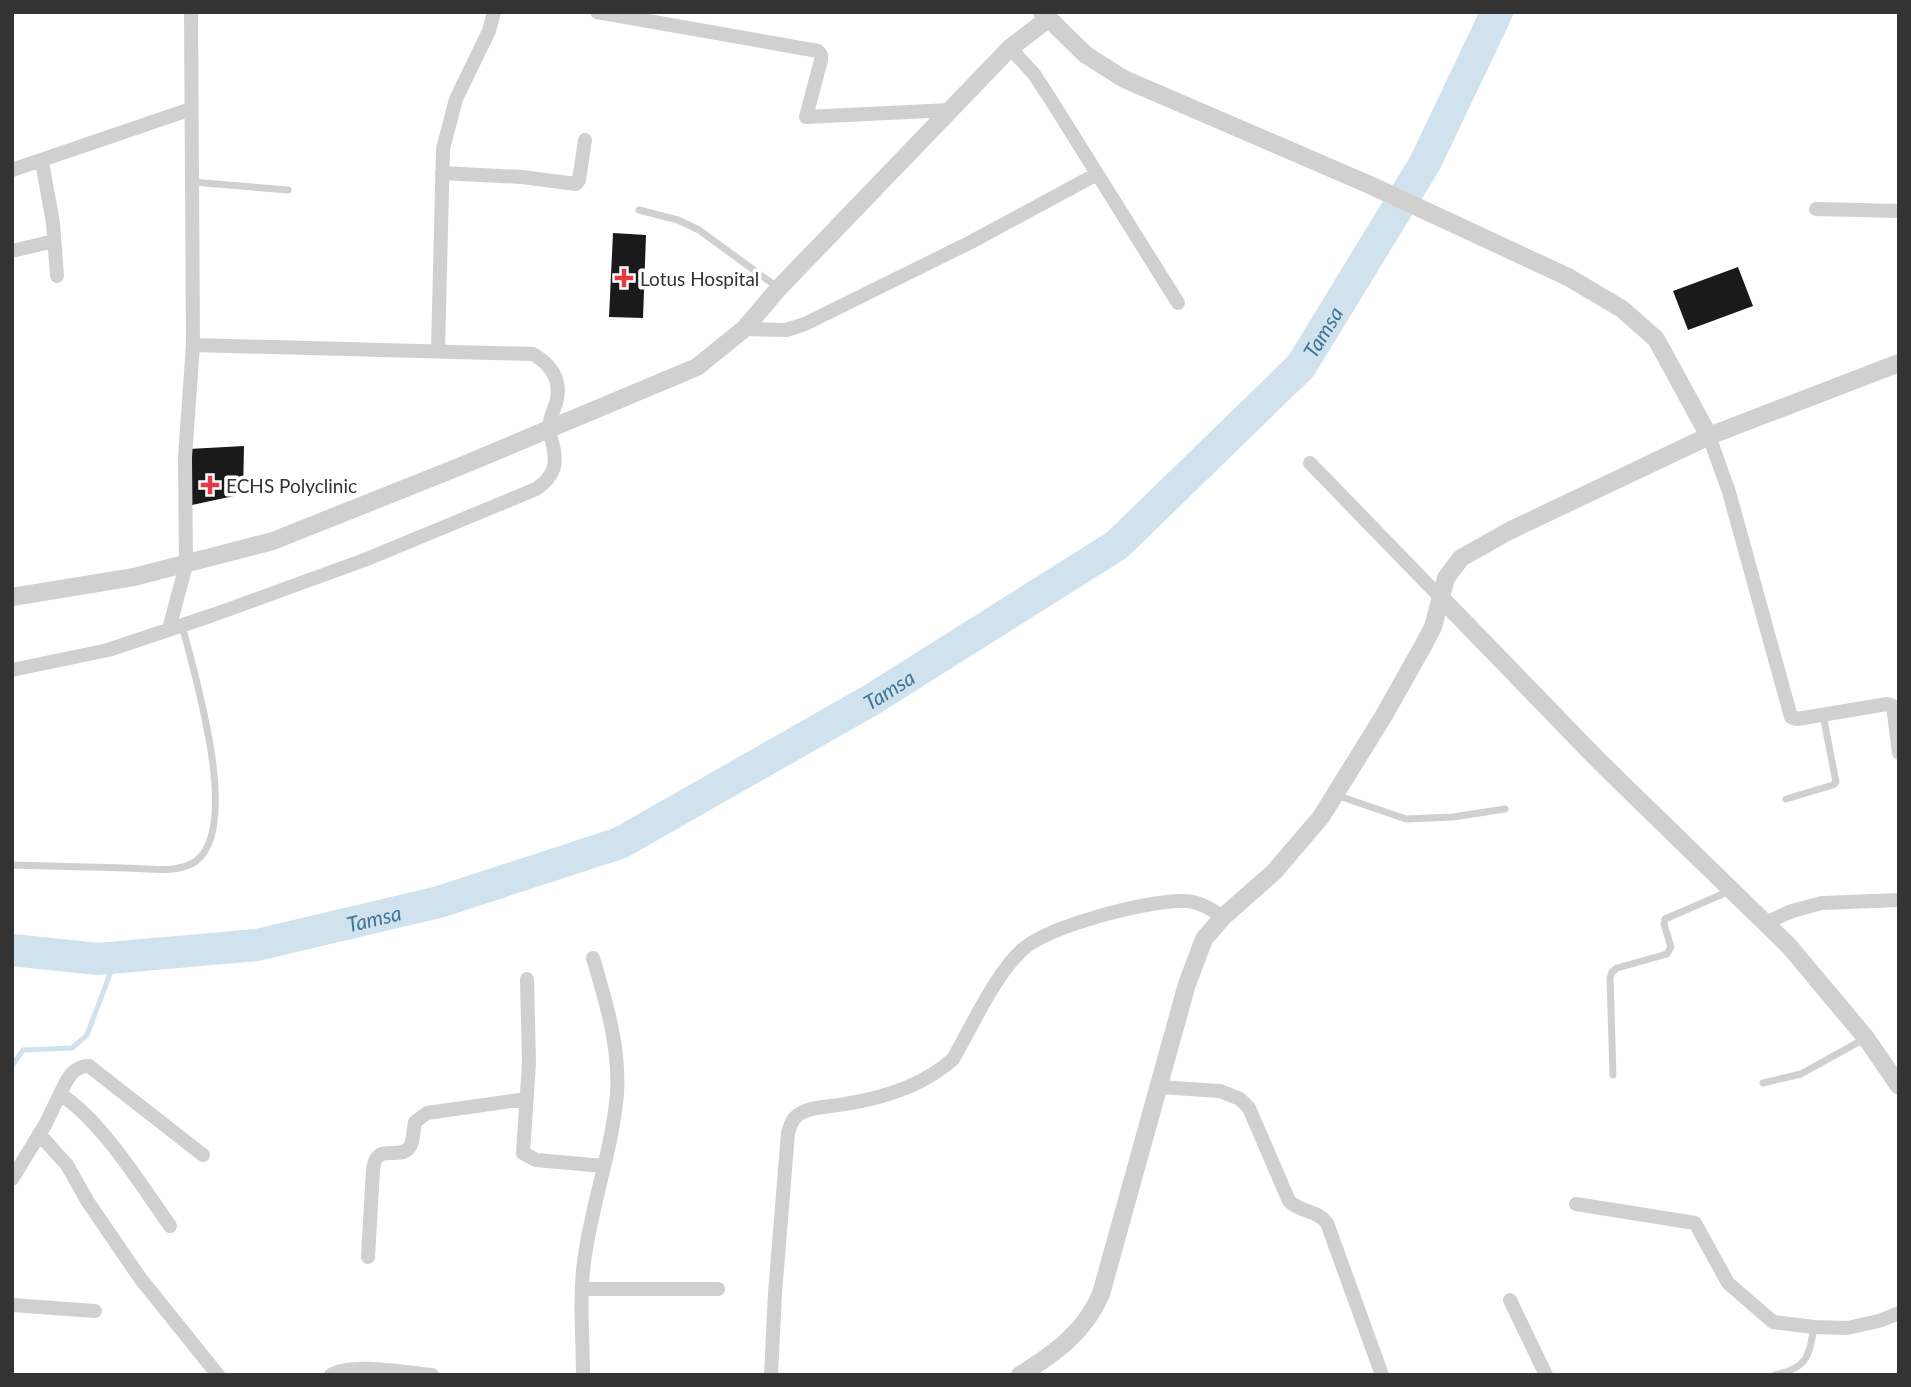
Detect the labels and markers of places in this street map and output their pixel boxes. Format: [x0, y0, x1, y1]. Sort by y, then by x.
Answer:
place label: Lotus Hospital [640, 267, 759, 290]
marker: Lotus Hospital [614, 268, 634, 288]
place label: ECHS Polyclinic [226, 474, 357, 497]
marker: ECHS Polyclinic [200, 475, 220, 495]

